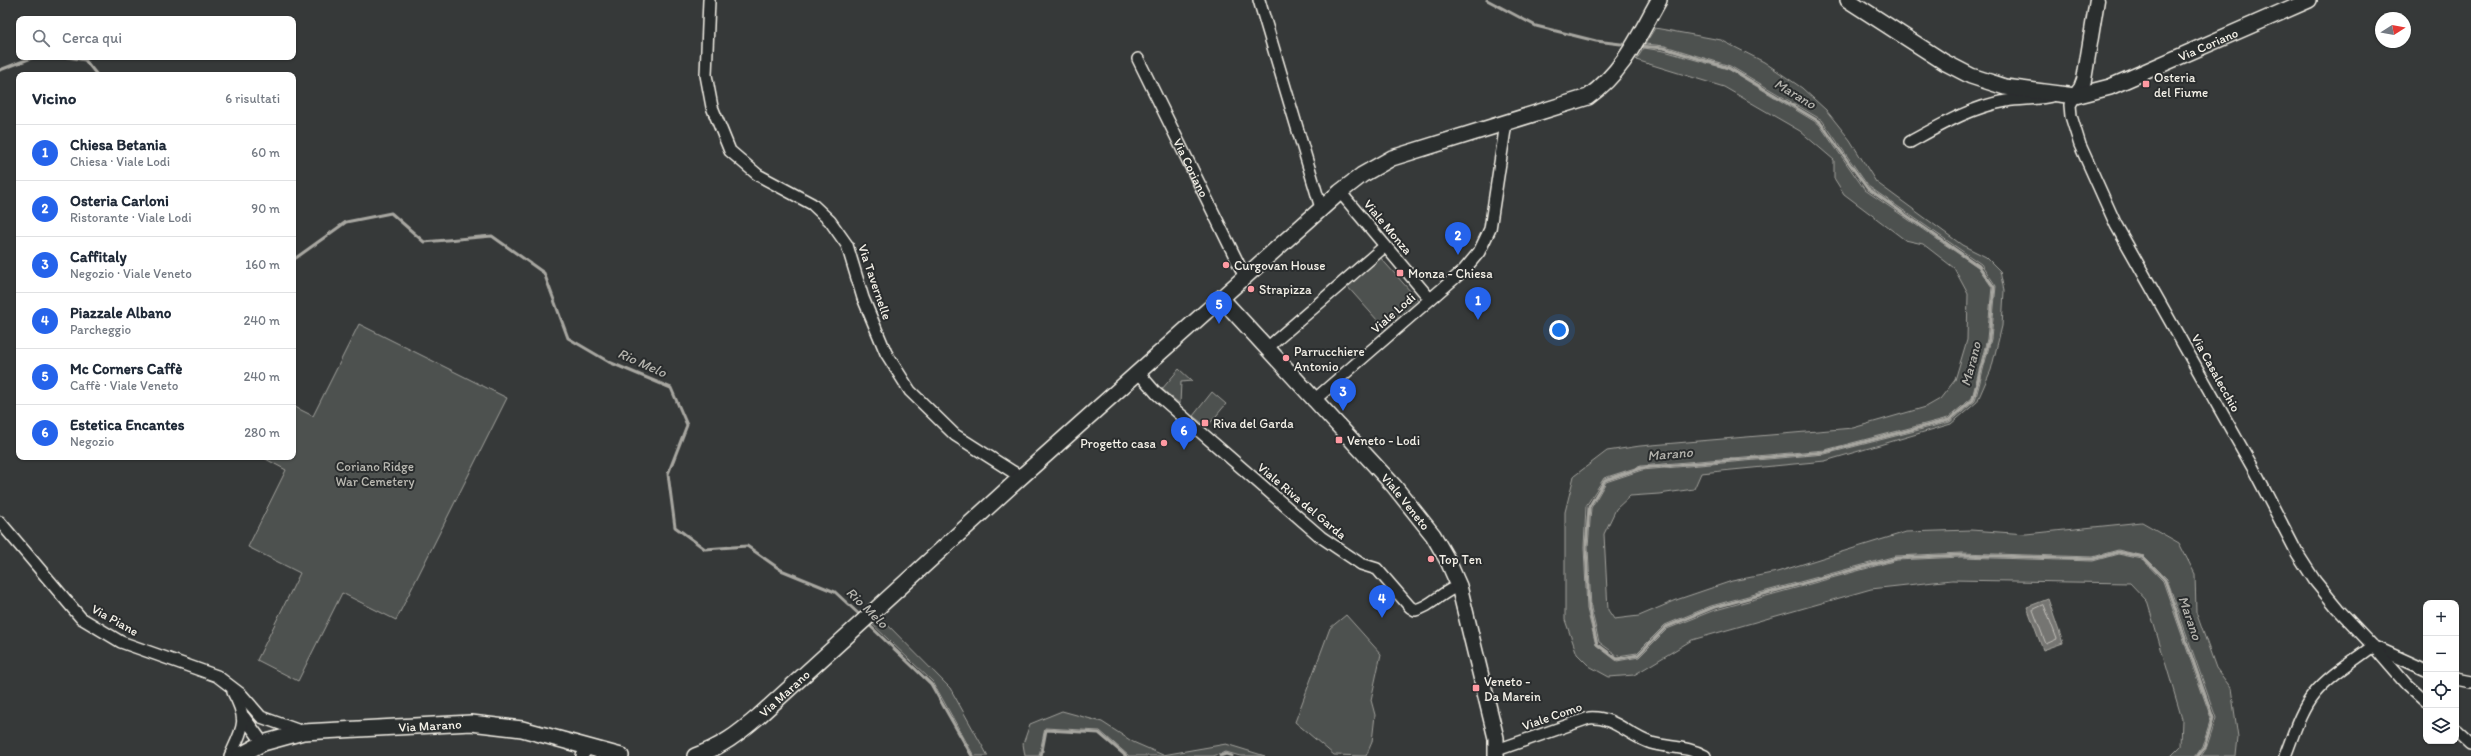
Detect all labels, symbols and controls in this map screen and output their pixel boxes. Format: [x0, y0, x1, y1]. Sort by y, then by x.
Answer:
north arrow [2375, 12, 2411, 48]
search box [16, 16, 296, 60]
street label: Via Coriano [2176, 24, 2240, 64]
icon: search [30, 27, 52, 49]
text: Cerca qui [62, 29, 122, 47]
place label: Osteria del Fiume [2154, 70, 2208, 100]
water label: Marano [1771, 75, 1820, 113]
marker: Osteria del Fiume [2141, 79, 2151, 89]
text: Vicino [32, 88, 76, 108]
text: 6 risultati [225, 91, 280, 106]
text: Chiesa Betania [70, 136, 166, 154]
street label: Via Coriano [1171, 136, 1212, 200]
text: 1 [42, 145, 48, 160]
text: 60 m [251, 145, 280, 160]
text: Chiesa · Viale Lodi [70, 154, 170, 169]
text: Osteria Carloni [70, 192, 169, 210]
street label: Viale Monza [1361, 197, 1416, 258]
text: 2 [42, 201, 48, 216]
text: 90 m [251, 201, 280, 216]
text: Ristorante · Viale Lodi [70, 210, 191, 225]
pin: 2 [1445, 222, 1471, 255]
street label: Via Tavernelle [855, 242, 895, 322]
text: Caffitaly [70, 248, 127, 266]
text: 3 [41, 257, 49, 272]
text: 160 m [245, 257, 280, 272]
place label: Curgovan House [1234, 258, 1326, 273]
marker: Curgovan House [1221, 260, 1231, 270]
text: Negozio · Viale Veneto [70, 266, 192, 281]
place label: Monza - Chiesa [1408, 266, 1493, 281]
marker: Monza - Chiesa [1395, 268, 1405, 278]
place label: Strapizza [1259, 282, 1312, 297]
marker: Strapizza [1246, 284, 1256, 294]
pin: 1 [1465, 287, 1491, 320]
street label: Viale Lodi [1368, 290, 1418, 336]
pin: 5 [1206, 291, 1232, 324]
text: Piazzale Albano [70, 304, 171, 322]
text: 4 [41, 313, 49, 328]
text: 240 m [243, 313, 280, 328]
your location [1549, 320, 1569, 340]
text: Parcheggio [70, 322, 131, 337]
street label: Via Casalecchio [2188, 331, 2244, 415]
water label: Marano [1957, 339, 1985, 388]
place label: Parrucchiere Antonio [1294, 344, 1365, 374]
water label: Rio Melo [615, 345, 670, 382]
marker: Parrucchiere Antonio [1281, 353, 1291, 363]
text: Mc Corners Caffè [70, 360, 182, 378]
text: 5 [42, 369, 48, 384]
text: 240 m [243, 369, 280, 384]
text: Caffè · Viale Veneto [70, 378, 178, 393]
pin: 3 [1330, 378, 1356, 411]
text: Estetica Encantes [70, 416, 184, 434]
place label: Riva del Garda [1213, 416, 1294, 431]
pin: 6 [1171, 417, 1197, 450]
marker: Riva del Garda [1200, 418, 1210, 428]
text: 6 [42, 425, 48, 440]
text: 280 m [244, 425, 280, 440]
place label: Veneto - Lodi [1347, 433, 1420, 448]
text: Negozio [70, 434, 114, 449]
marker: Veneto - Lodi [1334, 435, 1344, 445]
place label: Progetto casa [1080, 436, 1157, 451]
marker: Progetto casa [1159, 438, 1169, 448]
water label: Marano [1647, 443, 1694, 464]
park label: Coriano Ridge War Cemetery [335, 459, 415, 489]
street label: Viale Riva del Garda [1255, 460, 1350, 543]
street label: Viale Veneto [1378, 470, 1434, 533]
place label: Top Ten [1439, 552, 1482, 567]
marker: Top Ten [1426, 554, 1436, 564]
water label: Rio Melo [843, 584, 892, 633]
pin: 4 [1369, 585, 1395, 618]
water label: Marano [2175, 594, 2206, 643]
map controls [2423, 600, 2459, 744]
button: + [2423, 600, 2459, 636]
street label: Via Piane [89, 601, 141, 639]
button: − [2423, 636, 2459, 672]
street label: Via Marano [756, 666, 813, 720]
button: locate [2423, 672, 2459, 708]
place label: Veneto - Da Marein [1484, 674, 1541, 704]
marker: Veneto - Da Marein [1471, 683, 1481, 693]
street label: Viale Como [1520, 699, 1584, 733]
button: layers [2423, 708, 2459, 744]
street label: Via Marano [398, 716, 462, 734]

